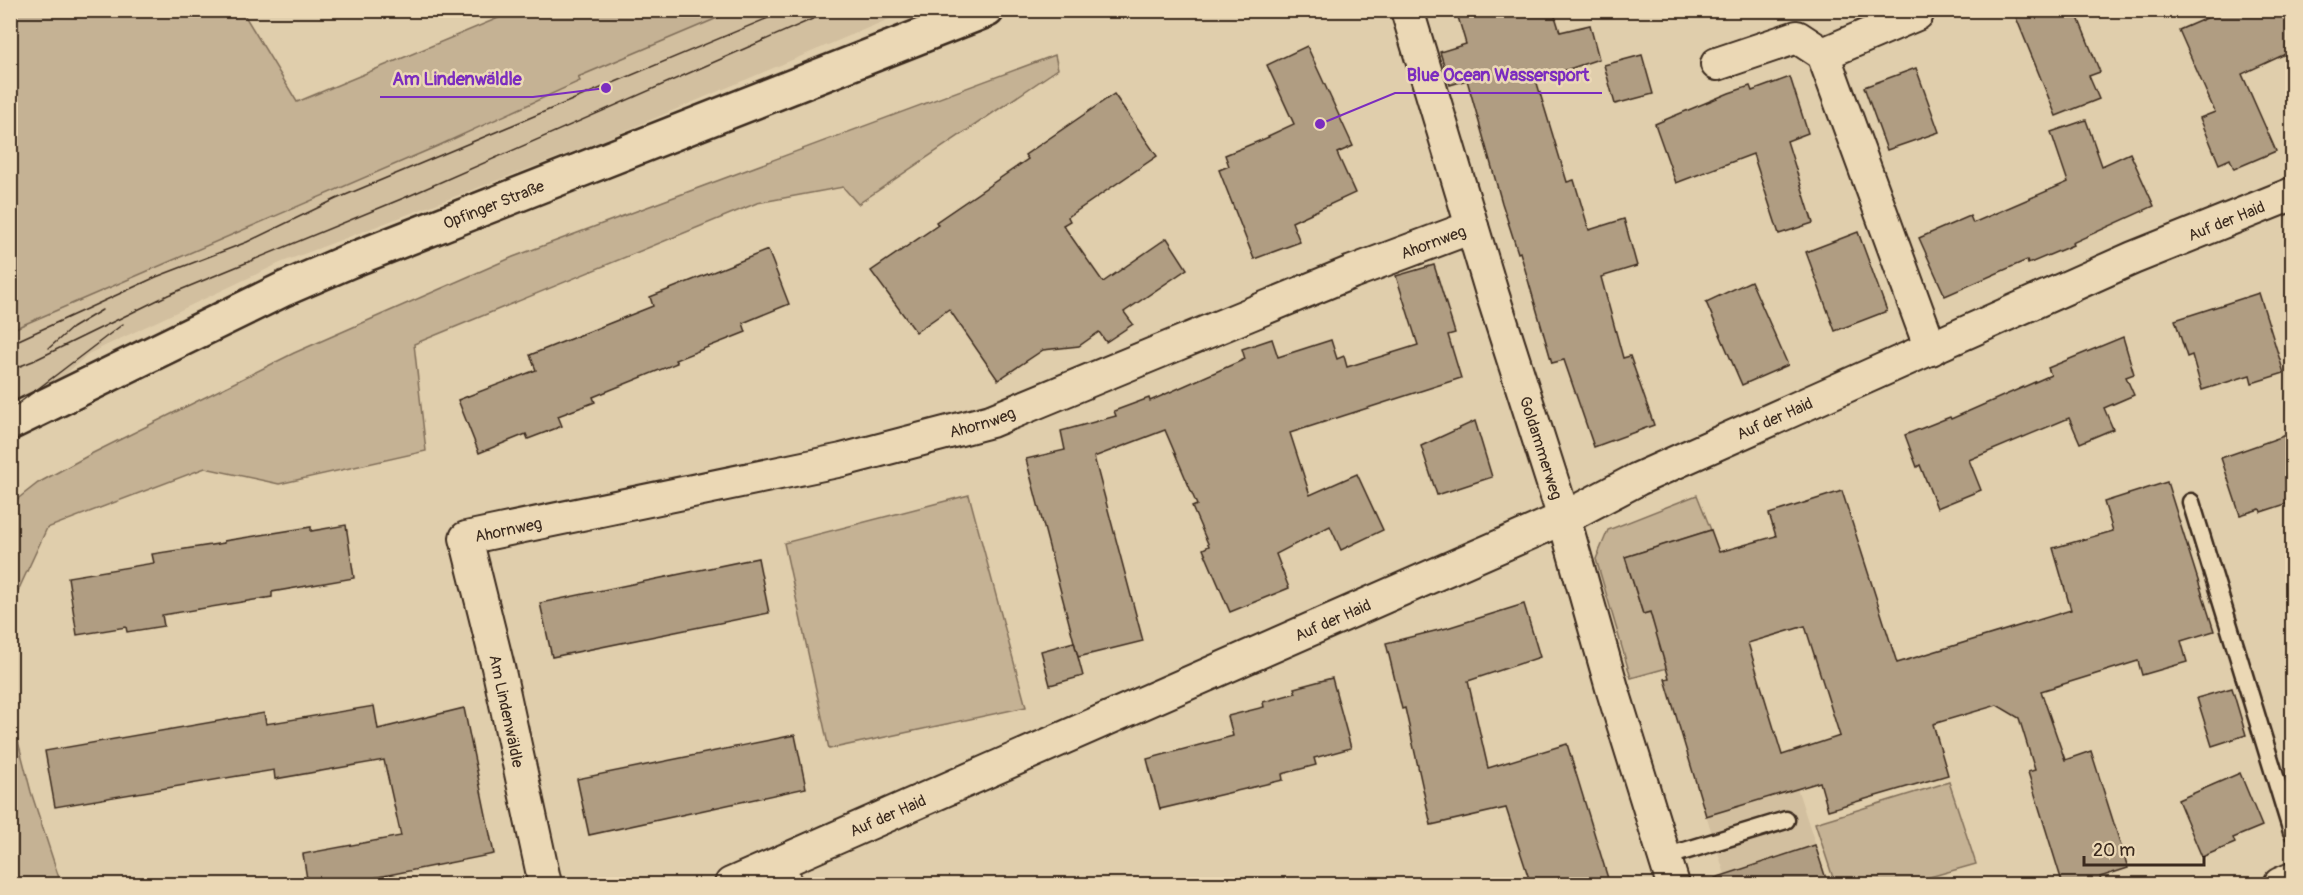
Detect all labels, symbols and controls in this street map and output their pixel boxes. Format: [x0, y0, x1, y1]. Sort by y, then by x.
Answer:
callout: Blue Ocean Wassersport [1395, 57, 1602, 93]
callout: Am Lindenwäldle [380, 61, 533, 97]
text: Blue Ocean Wassersport [1407, 64, 1590, 87]
text: Am Lindenwäldle [392, 68, 523, 91]
street label: Opfinger Straße [440, 176, 547, 234]
street label: Auf der Haid [2185, 197, 2268, 246]
street label: Ahornweg [1398, 221, 1469, 264]
street label: Auf der Haid [1734, 393, 1816, 445]
street label: Goldammerweg [1515, 394, 1566, 502]
street label: Ahornweg [947, 403, 1018, 443]
street label: Ahornweg [473, 514, 544, 547]
street label: Auf der Haid [1292, 595, 1374, 646]
street label: Am Lindenwäldle [484, 653, 528, 770]
street label: Auf der Haid [847, 791, 929, 842]
scale bar [2084, 829, 2204, 867]
text: 20 m [2093, 839, 2135, 862]

